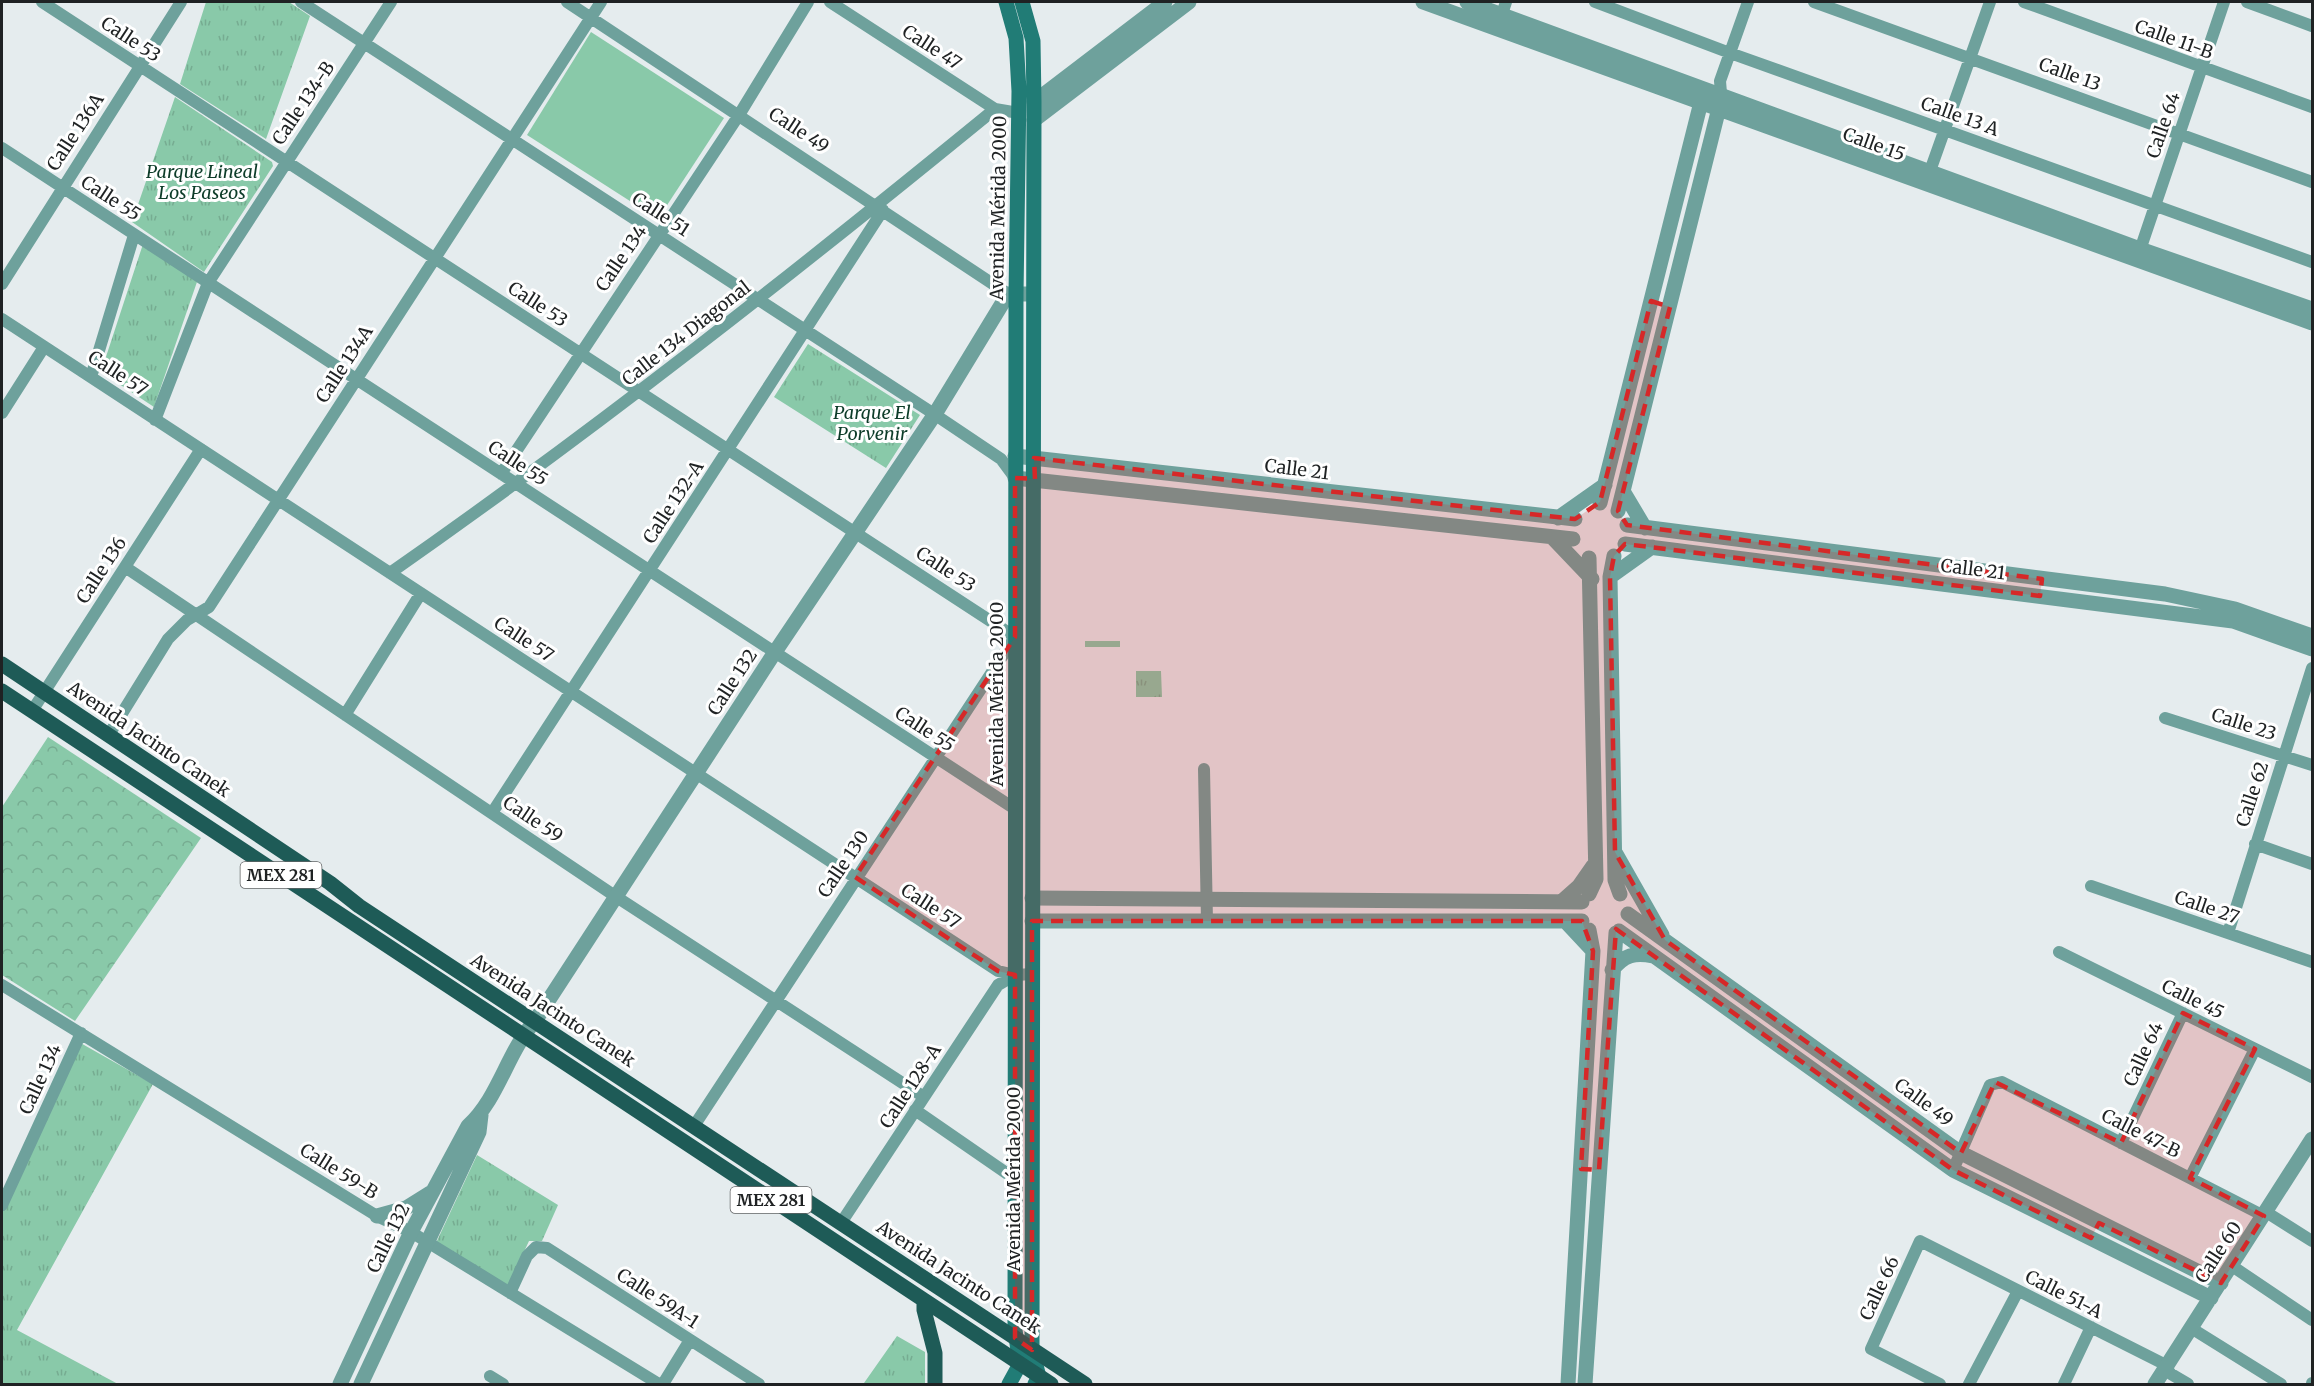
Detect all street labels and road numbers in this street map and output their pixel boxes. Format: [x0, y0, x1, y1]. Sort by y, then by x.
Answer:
street label: Calle 53 [97, 11, 165, 67]
street label: Calle 11-B [2132, 14, 2216, 64]
street label: Calle 47 [898, 19, 966, 75]
street label: Calle 13 [2036, 52, 2104, 96]
street label: Calle 134-B [267, 57, 339, 149]
street label: Calle 136A [41, 89, 109, 175]
street label: Calle 64 [2141, 89, 2185, 161]
street label: Calle 13 A [1918, 91, 2002, 141]
street label: Calle 49 [765, 102, 833, 158]
street label: Avenida Mérida 2000 [985, 115, 1011, 302]
street label: Calle 15 [1840, 122, 1908, 166]
street label: Calle 55 [77, 170, 145, 226]
street label: Calle 51 [628, 187, 694, 241]
street label: Calle 134 [590, 220, 652, 296]
street label: Calle 134 Diagonal [617, 275, 755, 390]
street label: Calle 53 [504, 276, 572, 332]
street label: Calle 134A [310, 321, 378, 407]
street label: Calle 57 [84, 345, 152, 401]
street label: Calle 55 [484, 435, 552, 491]
street label: Calle 21 [1263, 454, 1331, 484]
street label: Calle 132-A [638, 456, 708, 548]
street label: Calle 136 [71, 532, 131, 608]
street label: Calle 53 [912, 541, 980, 597]
street label: Calle 21 [1939, 554, 2007, 584]
street label: Avenida Mérida 2000 [985, 602, 1008, 787]
street label: Calle 57 [490, 611, 558, 667]
street label: Calle 132 [702, 644, 762, 720]
street label: Avenida Jacinto Canek [62, 675, 235, 802]
street label: Calle 55 [891, 701, 959, 757]
street label: Calle 23 [2209, 703, 2279, 745]
street label: Calle 62 [2231, 758, 2273, 830]
street label: Calle 59 [499, 791, 567, 847]
street label: Calle 130 [812, 826, 874, 902]
road number: MEX 281 [240, 862, 322, 888]
street label: Calle 57 [897, 878, 965, 934]
street label: Calle 27 [2172, 885, 2242, 929]
street label: Avenida Jacinto Canek [466, 948, 640, 1072]
street label: Calle 45 [2158, 974, 2228, 1024]
street label: Calle 64 [2118, 1018, 2168, 1090]
street label: Calle 128-A [874, 1039, 946, 1132]
street label: Calle 134 [14, 1040, 66, 1118]
street label: Calle 49 [1890, 1073, 1958, 1131]
street label: Avenida Mérida 2000 [1002, 1087, 1025, 1272]
street label: Calle 47-B [2098, 1103, 2184, 1163]
street label: Calle 59-B [296, 1138, 382, 1204]
road number: MEX 281 [730, 1187, 812, 1213]
street label: Calle 132 [361, 1199, 415, 1277]
street label: Avenida Jacinto Canek [872, 1215, 1046, 1339]
street label: Calle 60 [2190, 1217, 2246, 1287]
street label: Calle 66 [1854, 1252, 1904, 1324]
street label: Calle 59A-1 [613, 1263, 703, 1333]
street label: Calle 51-A [2021, 1265, 2107, 1323]

